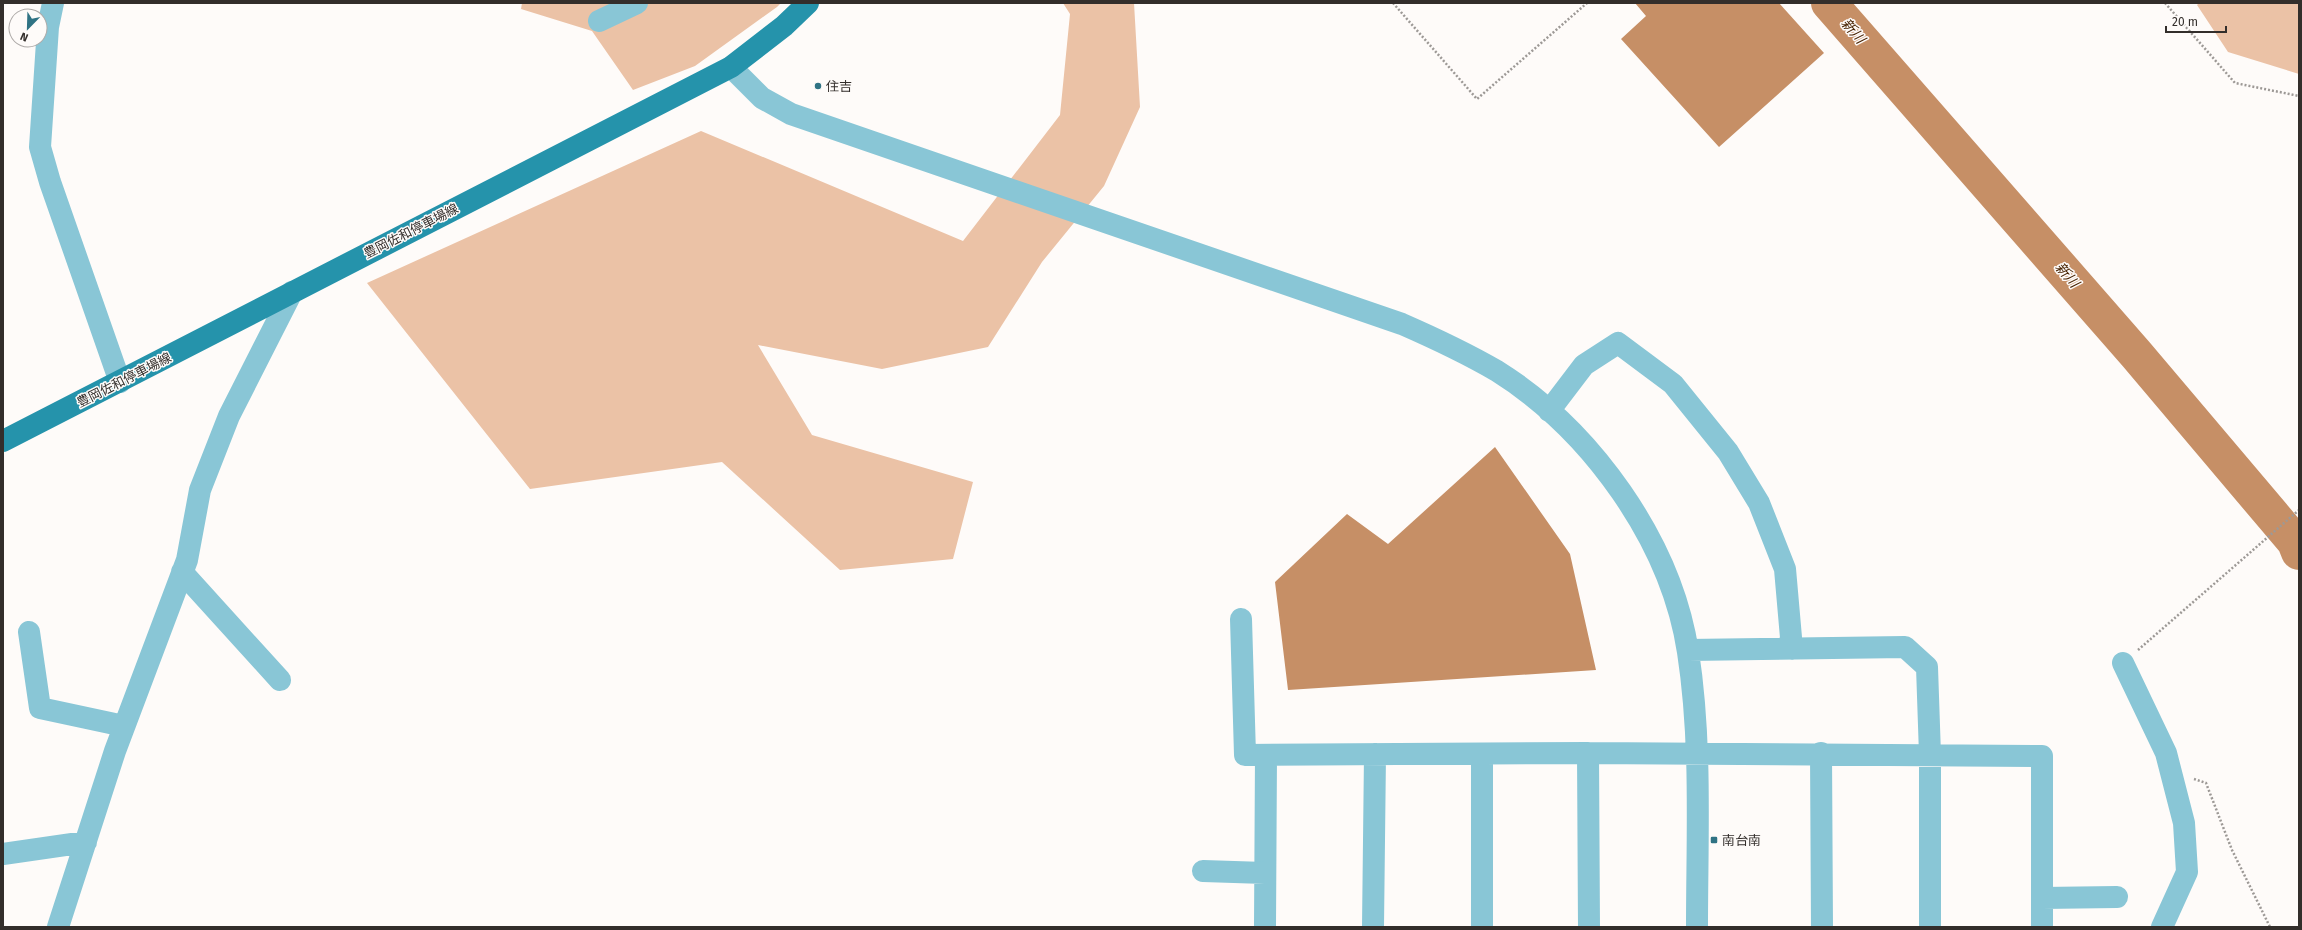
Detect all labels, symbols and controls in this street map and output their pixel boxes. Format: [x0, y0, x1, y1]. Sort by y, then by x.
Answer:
north arrow [8, 8, 48, 48]
scale bar [2166, 8, 2226, 34]
water label: 新川 [1837, 15, 1870, 49]
text: 20 m [2172, 15, 2198, 29]
text: N [18, 29, 30, 44]
place label: 住吉 [826, 79, 852, 94]
marker: 住吉 [813, 81, 823, 91]
street label: 豊岡佐和停車場線 [361, 201, 461, 261]
water label: 新川 [2051, 259, 2084, 293]
street label: 豊岡佐和停車場線 [74, 350, 174, 410]
place label: 南台南 [1722, 833, 1761, 848]
marker: 南台南 [1709, 835, 1719, 845]

